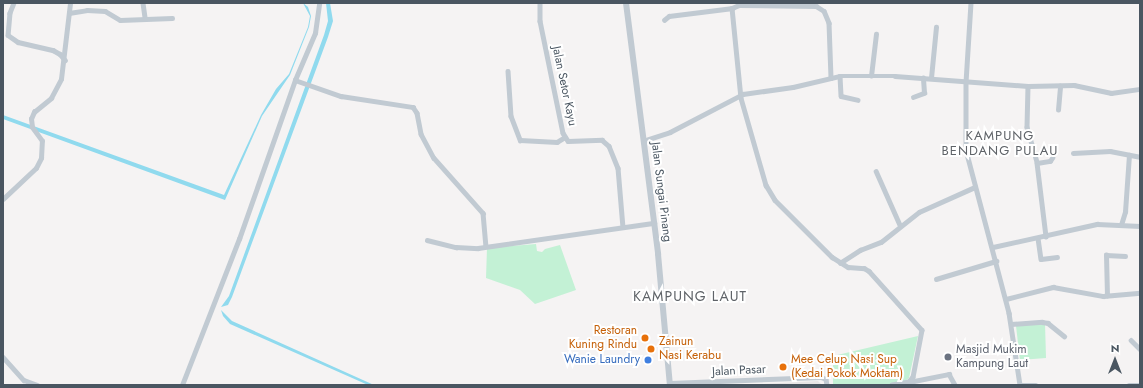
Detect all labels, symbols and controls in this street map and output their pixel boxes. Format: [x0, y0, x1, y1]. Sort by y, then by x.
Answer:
street label: Jalan Setor Kayu [549, 45, 579, 127]
district label: KAMPUNG BENDANG PULAU [942, 129, 1058, 160]
street label: Jalan Sungai Pinang [648, 141, 674, 243]
district label: KAMPUNG LAUT [633, 288, 747, 304]
place label: Restoran Kuning Rindu [569, 324, 637, 352]
marker: Restoran Kuning Rindu [640, 333, 650, 343]
place label: Zainun Nasi Kerabu [659, 335, 721, 363]
north arrow [1095, 340, 1135, 380]
text: N [1111, 340, 1119, 356]
place label: Masjid Mukim Kampung Laut [956, 343, 1028, 371]
marker: Zainun Nasi Kerabu [646, 344, 656, 354]
marker: Masjid Mukim Kampung Laut [943, 352, 953, 362]
place label: Wanie Laundry [564, 353, 640, 367]
place label: Mee Celup Nasi Sup (Kedai Pokok Moktam) [791, 353, 903, 381]
marker: Wanie Laundry [643, 355, 653, 365]
street label: Jalan Pasar [712, 362, 766, 380]
marker: Mee Celup Nasi Sup (Kedai Pokok Moktam) [778, 362, 788, 372]

